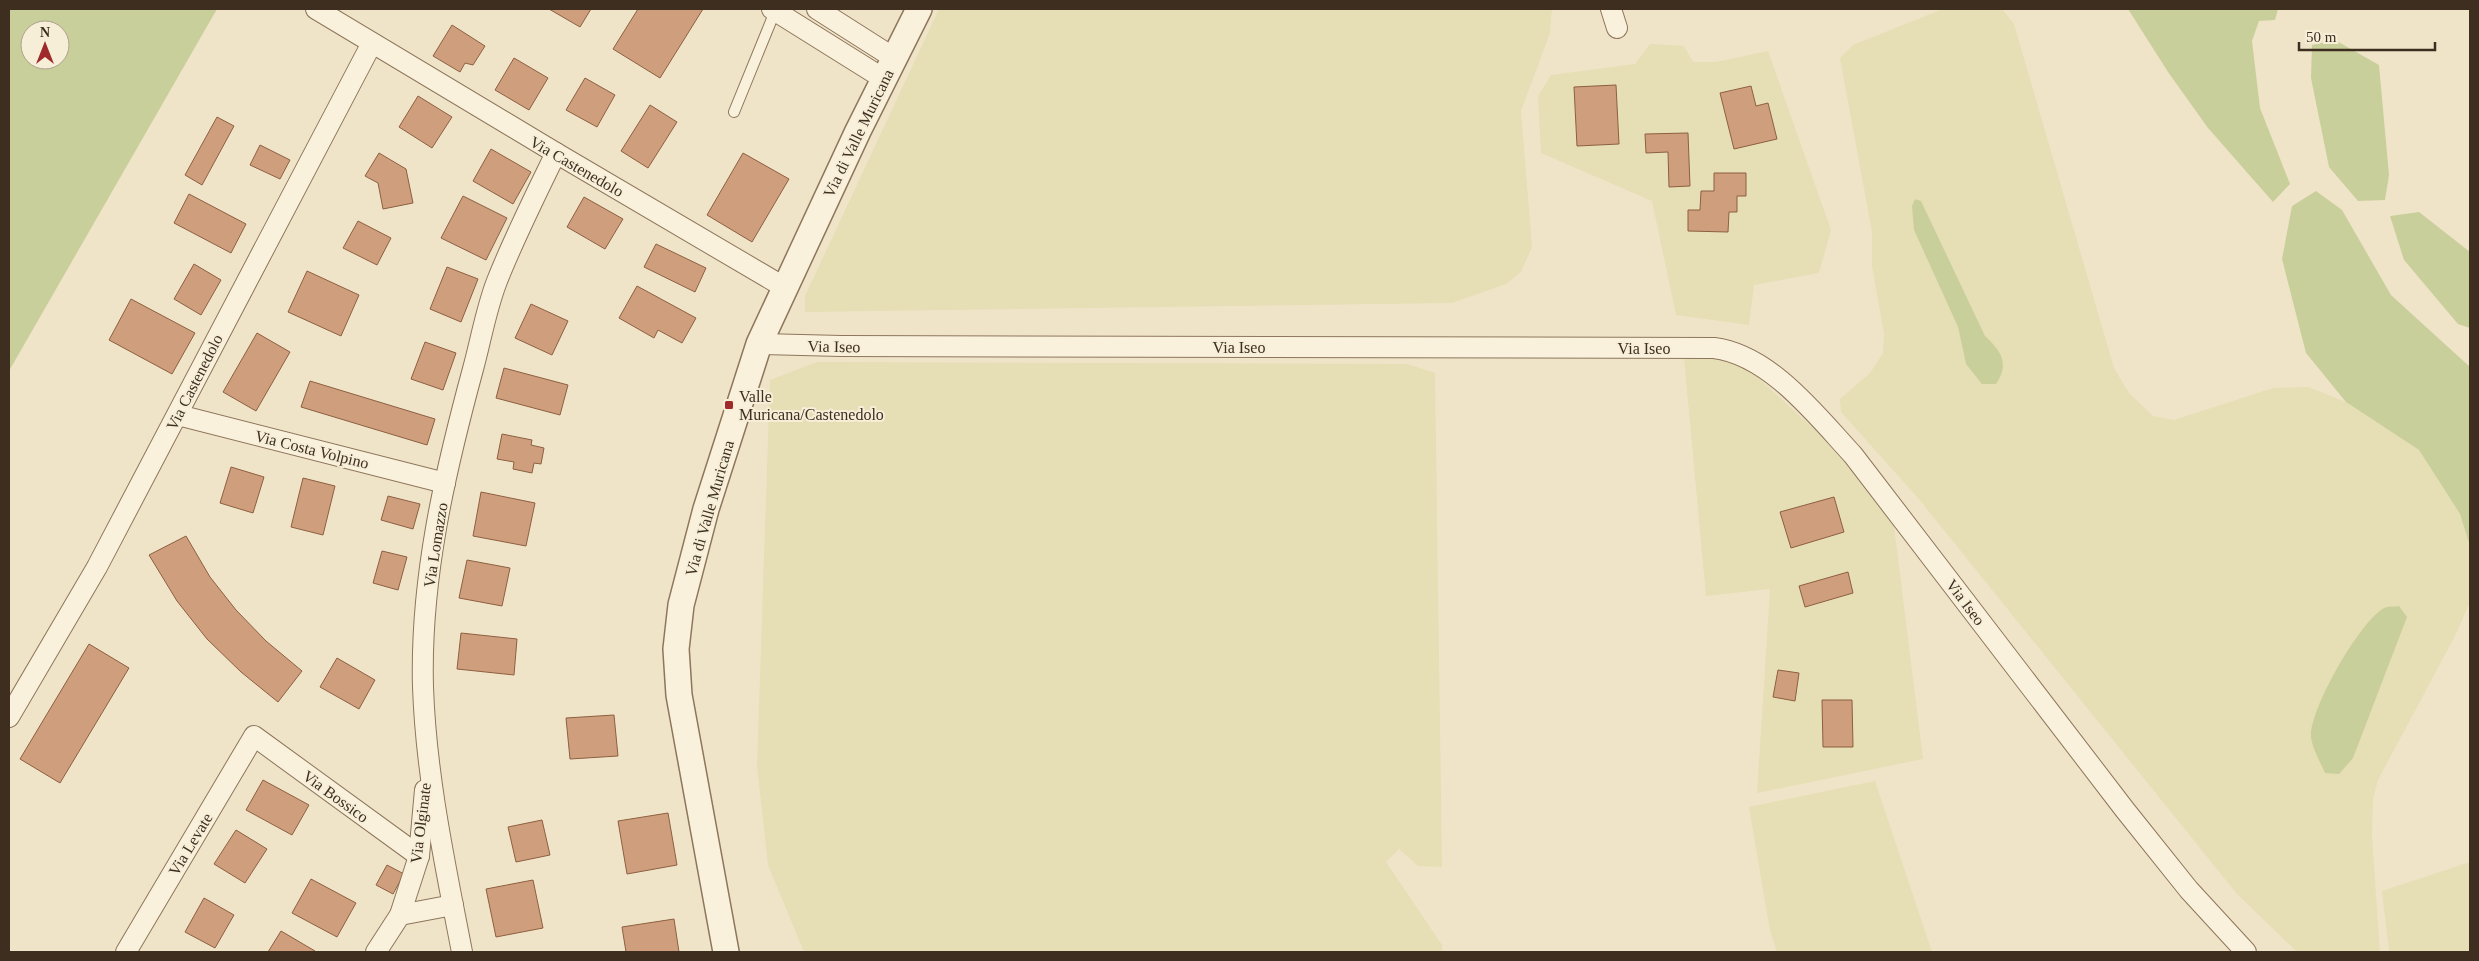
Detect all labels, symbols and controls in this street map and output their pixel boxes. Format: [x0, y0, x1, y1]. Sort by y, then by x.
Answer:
north arrow [20, 20, 70, 70]
scale bar [2299, 20, 2435, 52]
text: N [40, 25, 50, 40]
text: 50 m [2306, 29, 2337, 45]
street label: Via di Valle Muricana [820, 66, 897, 200]
street label: Via Castenedolo [527, 133, 627, 200]
street label: Via Castenedolo [163, 331, 226, 433]
street label: Via Iseo [807, 338, 861, 355]
street label: Via Iseo [1213, 339, 1265, 356]
street label: Via Iseo [1618, 340, 1670, 357]
place label: Valle Muricana/Castenedolo [739, 388, 884, 423]
marker: Valle Muricana/Castenedolo [723, 399, 735, 411]
street label: Via Costa Volpino [253, 427, 371, 473]
street label: Via di Valle Muricana [682, 438, 737, 578]
street label: Via Lomazzo [420, 501, 451, 589]
street label: Via Iseo [1943, 576, 1988, 628]
street label: Via Bossico [300, 767, 372, 826]
street label: Via Olginate [407, 782, 435, 865]
street label: Via Levate [165, 810, 216, 878]

